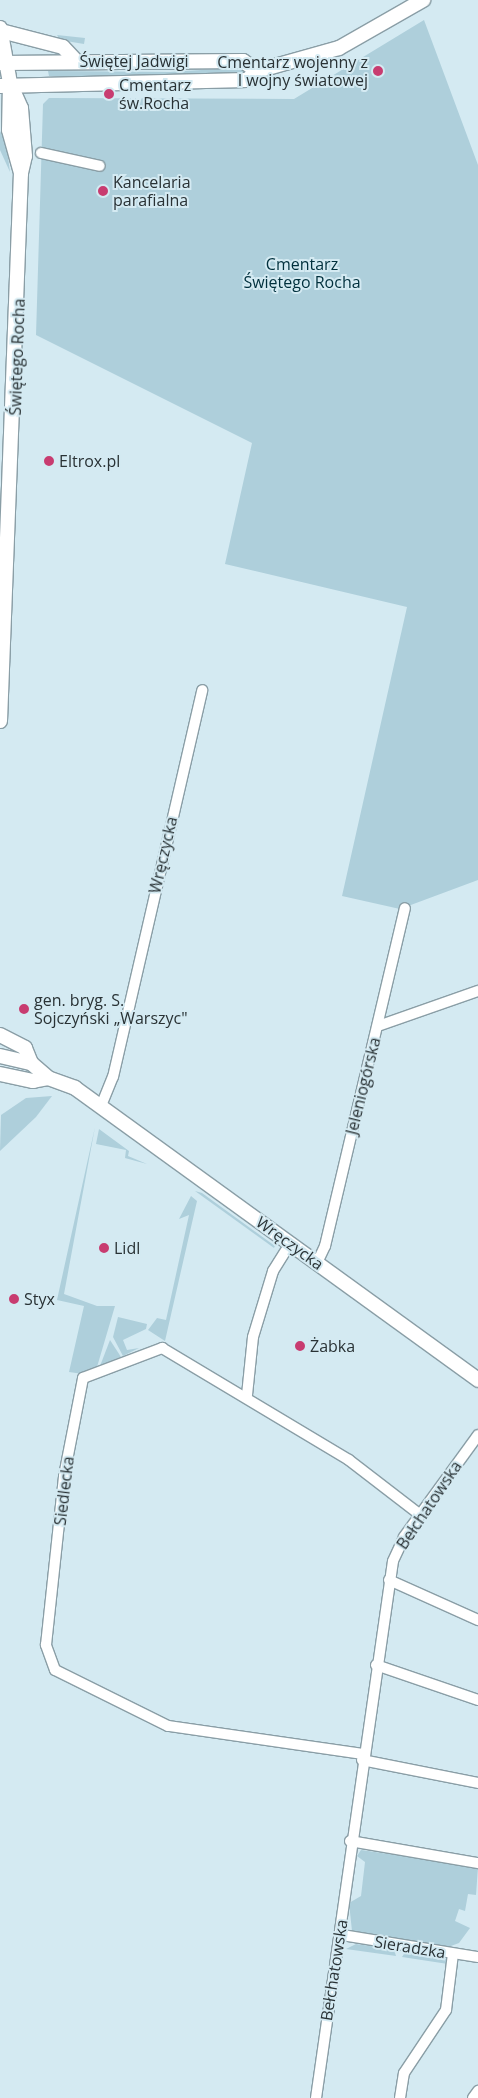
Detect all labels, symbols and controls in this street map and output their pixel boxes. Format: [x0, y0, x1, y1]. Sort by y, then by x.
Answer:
street label: Świętej Jadwigi [79, 51, 189, 71]
place label: Cmentarz wojenny z I wojny światowej [217, 52, 368, 90]
marker: Cmentarz wojenny z I wojny światowej [372, 65, 384, 77]
place label: Cmentarz św.Rocha [119, 75, 191, 113]
marker: Cmentarz św.Rocha [103, 88, 115, 100]
place label: Kancelaria parafialna [113, 172, 191, 210]
marker: Kancelaria parafialna [97, 185, 109, 197]
park label: Cmentarz Świętego Rocha [243, 254, 361, 292]
street label: Świętego Rocha [5, 298, 29, 416]
place label: Eltrox.pl [59, 451, 120, 471]
marker: Eltrox.pl [43, 455, 55, 467]
street label: Wręczycka [145, 815, 181, 895]
place label: gen. bryg. S. Sojczyński „Warszyc" [34, 990, 188, 1028]
marker: gen. bryg. S. Sojczyński „Warszyc" [18, 1003, 30, 1015]
street label: Jeleniogórska [342, 1035, 384, 1137]
street label: Wręczycka [253, 1212, 327, 1274]
place label: Lidl [114, 1238, 140, 1258]
marker: Lidl [98, 1242, 110, 1254]
place label: Styx [24, 1289, 55, 1309]
marker: Styx [8, 1293, 20, 1305]
place label: Żabka [310, 1336, 355, 1356]
marker: Żabka [294, 1340, 306, 1352]
street label: Siedlecka [50, 1455, 78, 1527]
street label: Bełchatowska [392, 1457, 466, 1553]
street label: Bełchatowska [317, 1918, 351, 2022]
street label: Sieradzka [373, 1932, 447, 1962]

